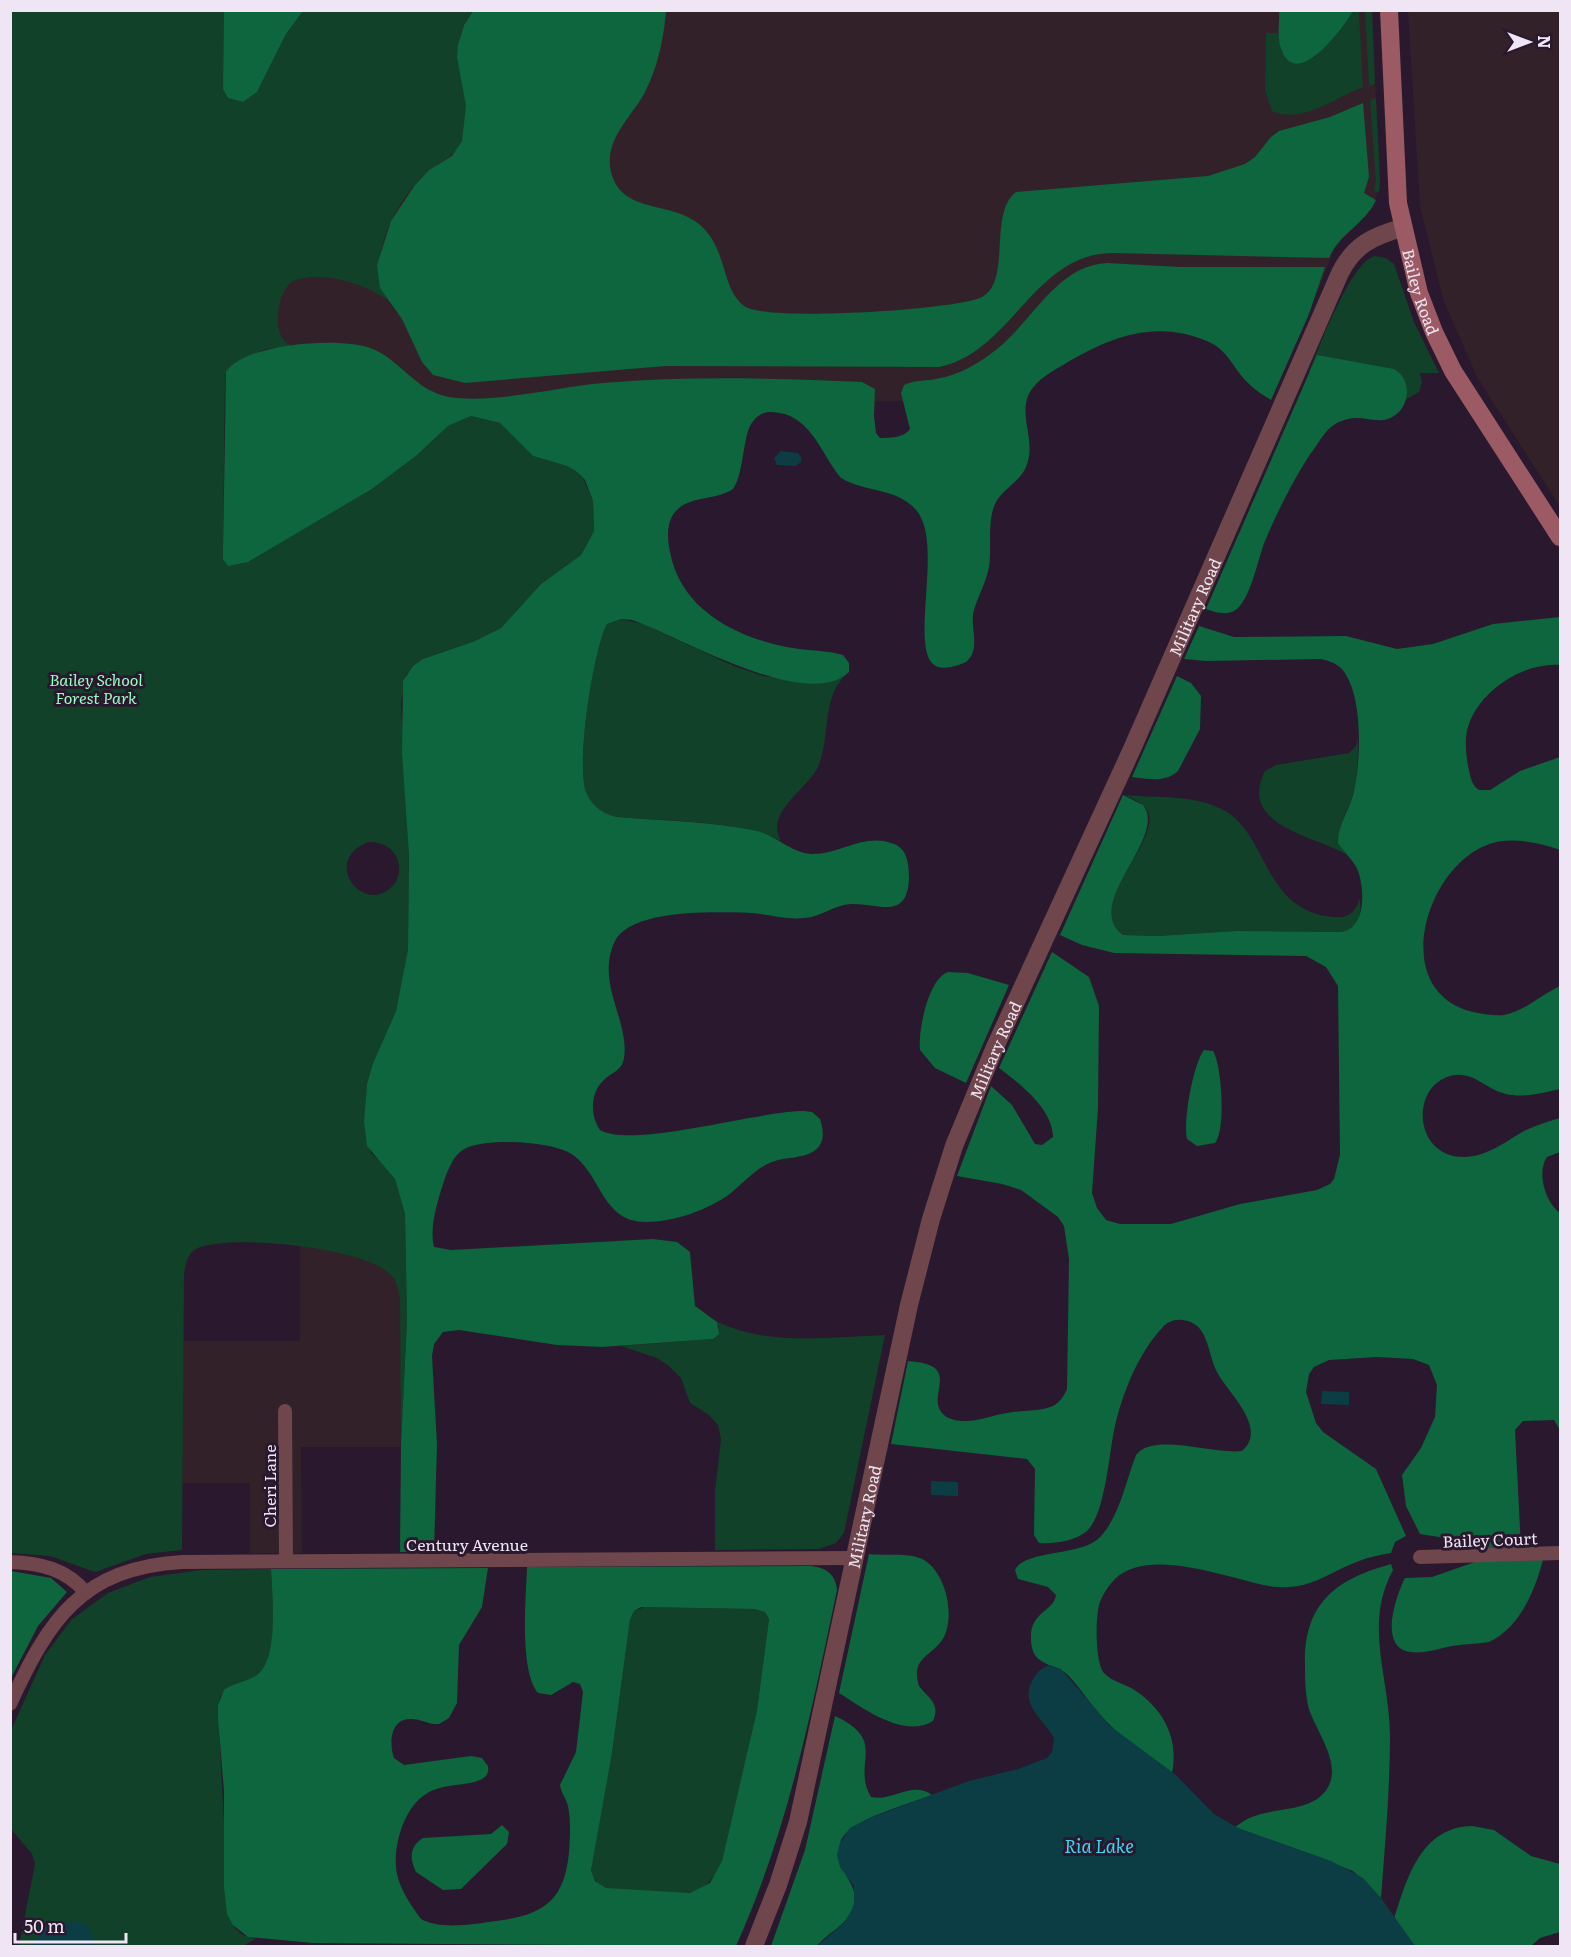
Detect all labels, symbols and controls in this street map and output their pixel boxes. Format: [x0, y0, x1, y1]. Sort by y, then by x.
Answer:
north arrow [1499, 12, 1559, 72]
text: N [1533, 35, 1557, 49]
street label: Bailey Road [1397, 246, 1446, 338]
street label: Military Road [1162, 554, 1226, 660]
park label: Bailey School Forest Park [49, 667, 143, 709]
street label: Military Road [963, 997, 1027, 1103]
street label: Cheri Lane [257, 1444, 281, 1528]
street label: Military Road [841, 1463, 886, 1571]
street label: Bailey Court [1442, 1525, 1538, 1553]
street label: Century Avenue [406, 1532, 528, 1556]
water label: Ria Lake [1064, 1832, 1134, 1859]
scale bar [15, 1906, 126, 1944]
text: 50 m [24, 1912, 65, 1939]

